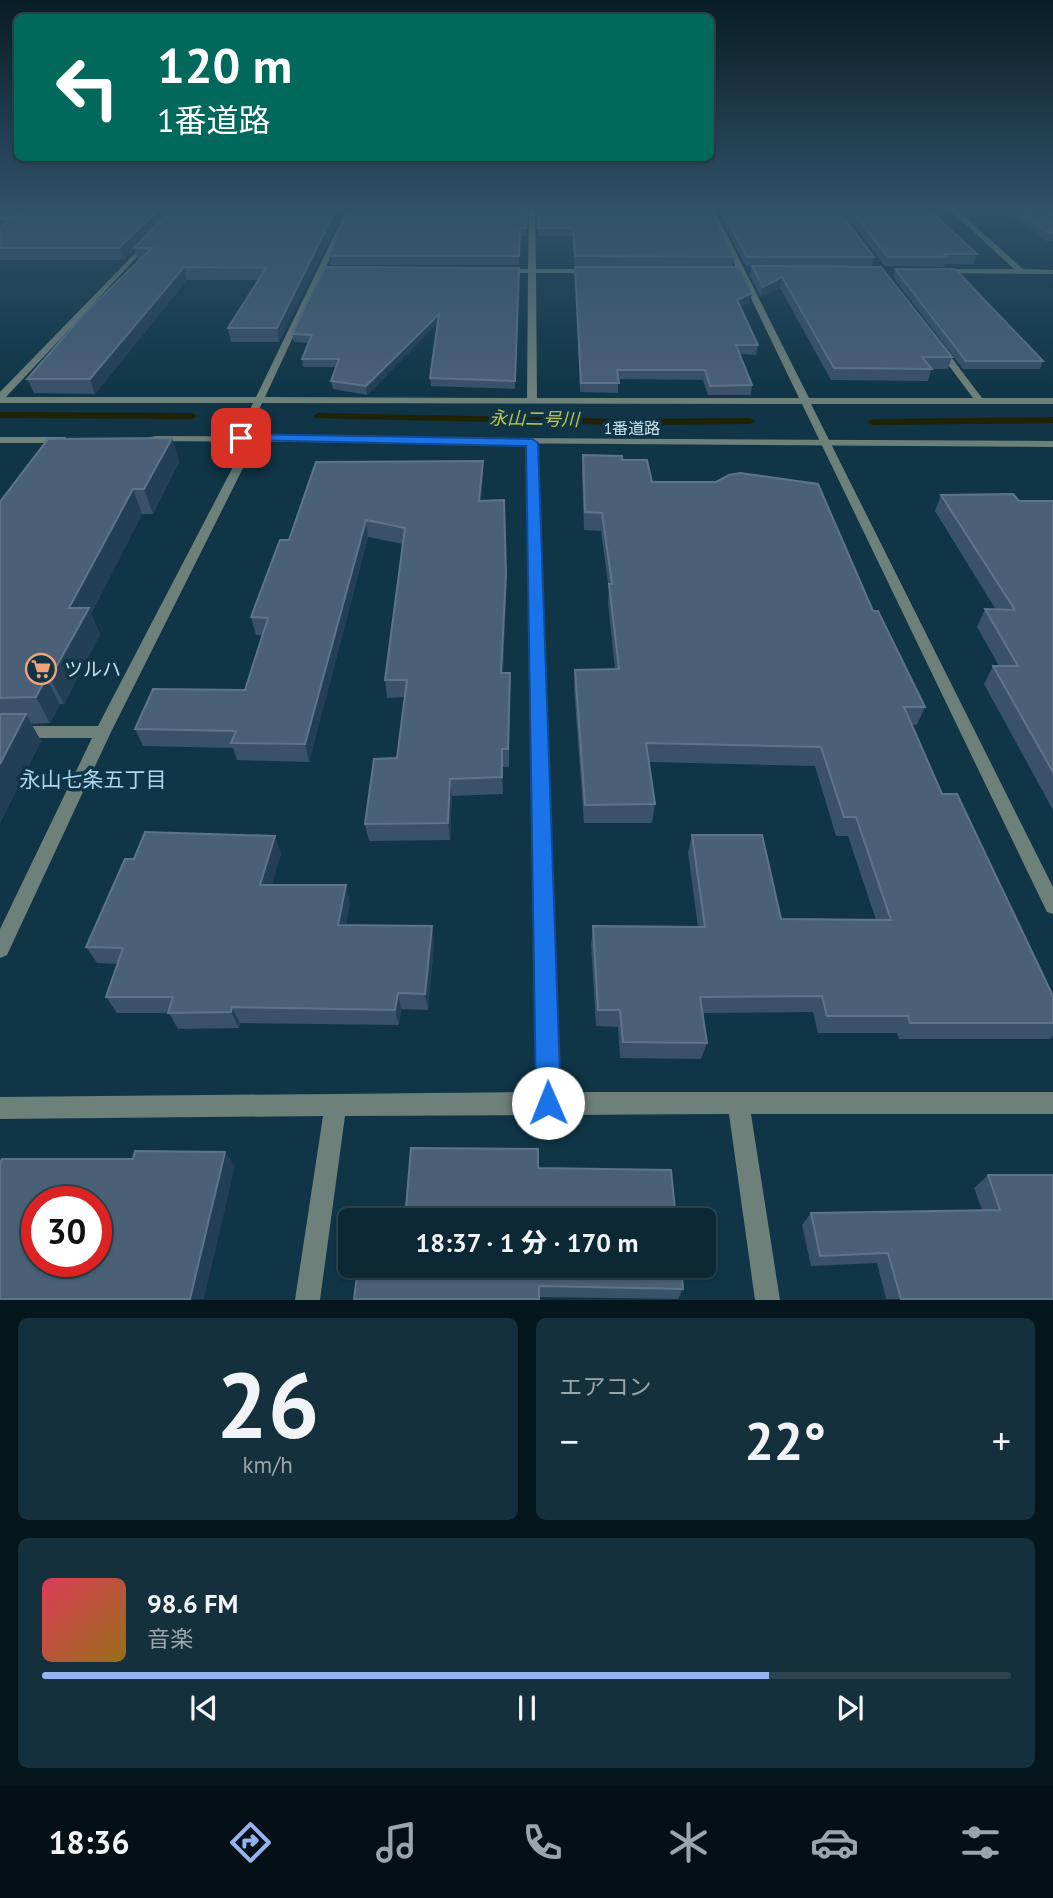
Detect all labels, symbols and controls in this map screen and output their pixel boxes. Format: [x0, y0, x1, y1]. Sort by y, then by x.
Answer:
text: 120 m [157, 33, 292, 97]
icon: left [42, 42, 133, 133]
text: 1番道路 [157, 99, 270, 141]
water label: 永山二号川 [489, 406, 581, 431]
pin [211, 408, 271, 468]
street label: 1番道路 [604, 418, 660, 438]
icon: arrive [222, 419, 260, 457]
supermarket icon: ツルハ [24, 652, 58, 686]
place label: ツルハ [64, 657, 121, 681]
district label: 永山七条五丁目 [20, 766, 167, 793]
position arrow [511, 1066, 585, 1140]
speed limit sign: 30 [21, 1186, 112, 1277]
text: 18:37 · 1 分 · 170 m [415, 1226, 639, 1259]
text: 26 [216, 1345, 319, 1463]
text: エアコン [560, 1372, 652, 1401]
text: 22° [744, 1407, 826, 1474]
text: − [560, 1416, 579, 1465]
text: + [992, 1416, 1011, 1465]
text: km/h [243, 1450, 293, 1479]
text: 98.6 FM [147, 1587, 238, 1620]
text: 音楽 [147, 1624, 193, 1653]
icon: previous [185, 1689, 223, 1727]
icon: pause [508, 1689, 546, 1727]
icon: next [831, 1689, 869, 1727]
icon: directions [226, 1818, 275, 1867]
icon: music [372, 1818, 421, 1867]
icon: phone [518, 1818, 567, 1867]
icon: climate [664, 1818, 713, 1867]
icon: car [810, 1818, 859, 1867]
icon: filters [956, 1818, 1005, 1867]
text: 18:36 [48, 1821, 130, 1863]

